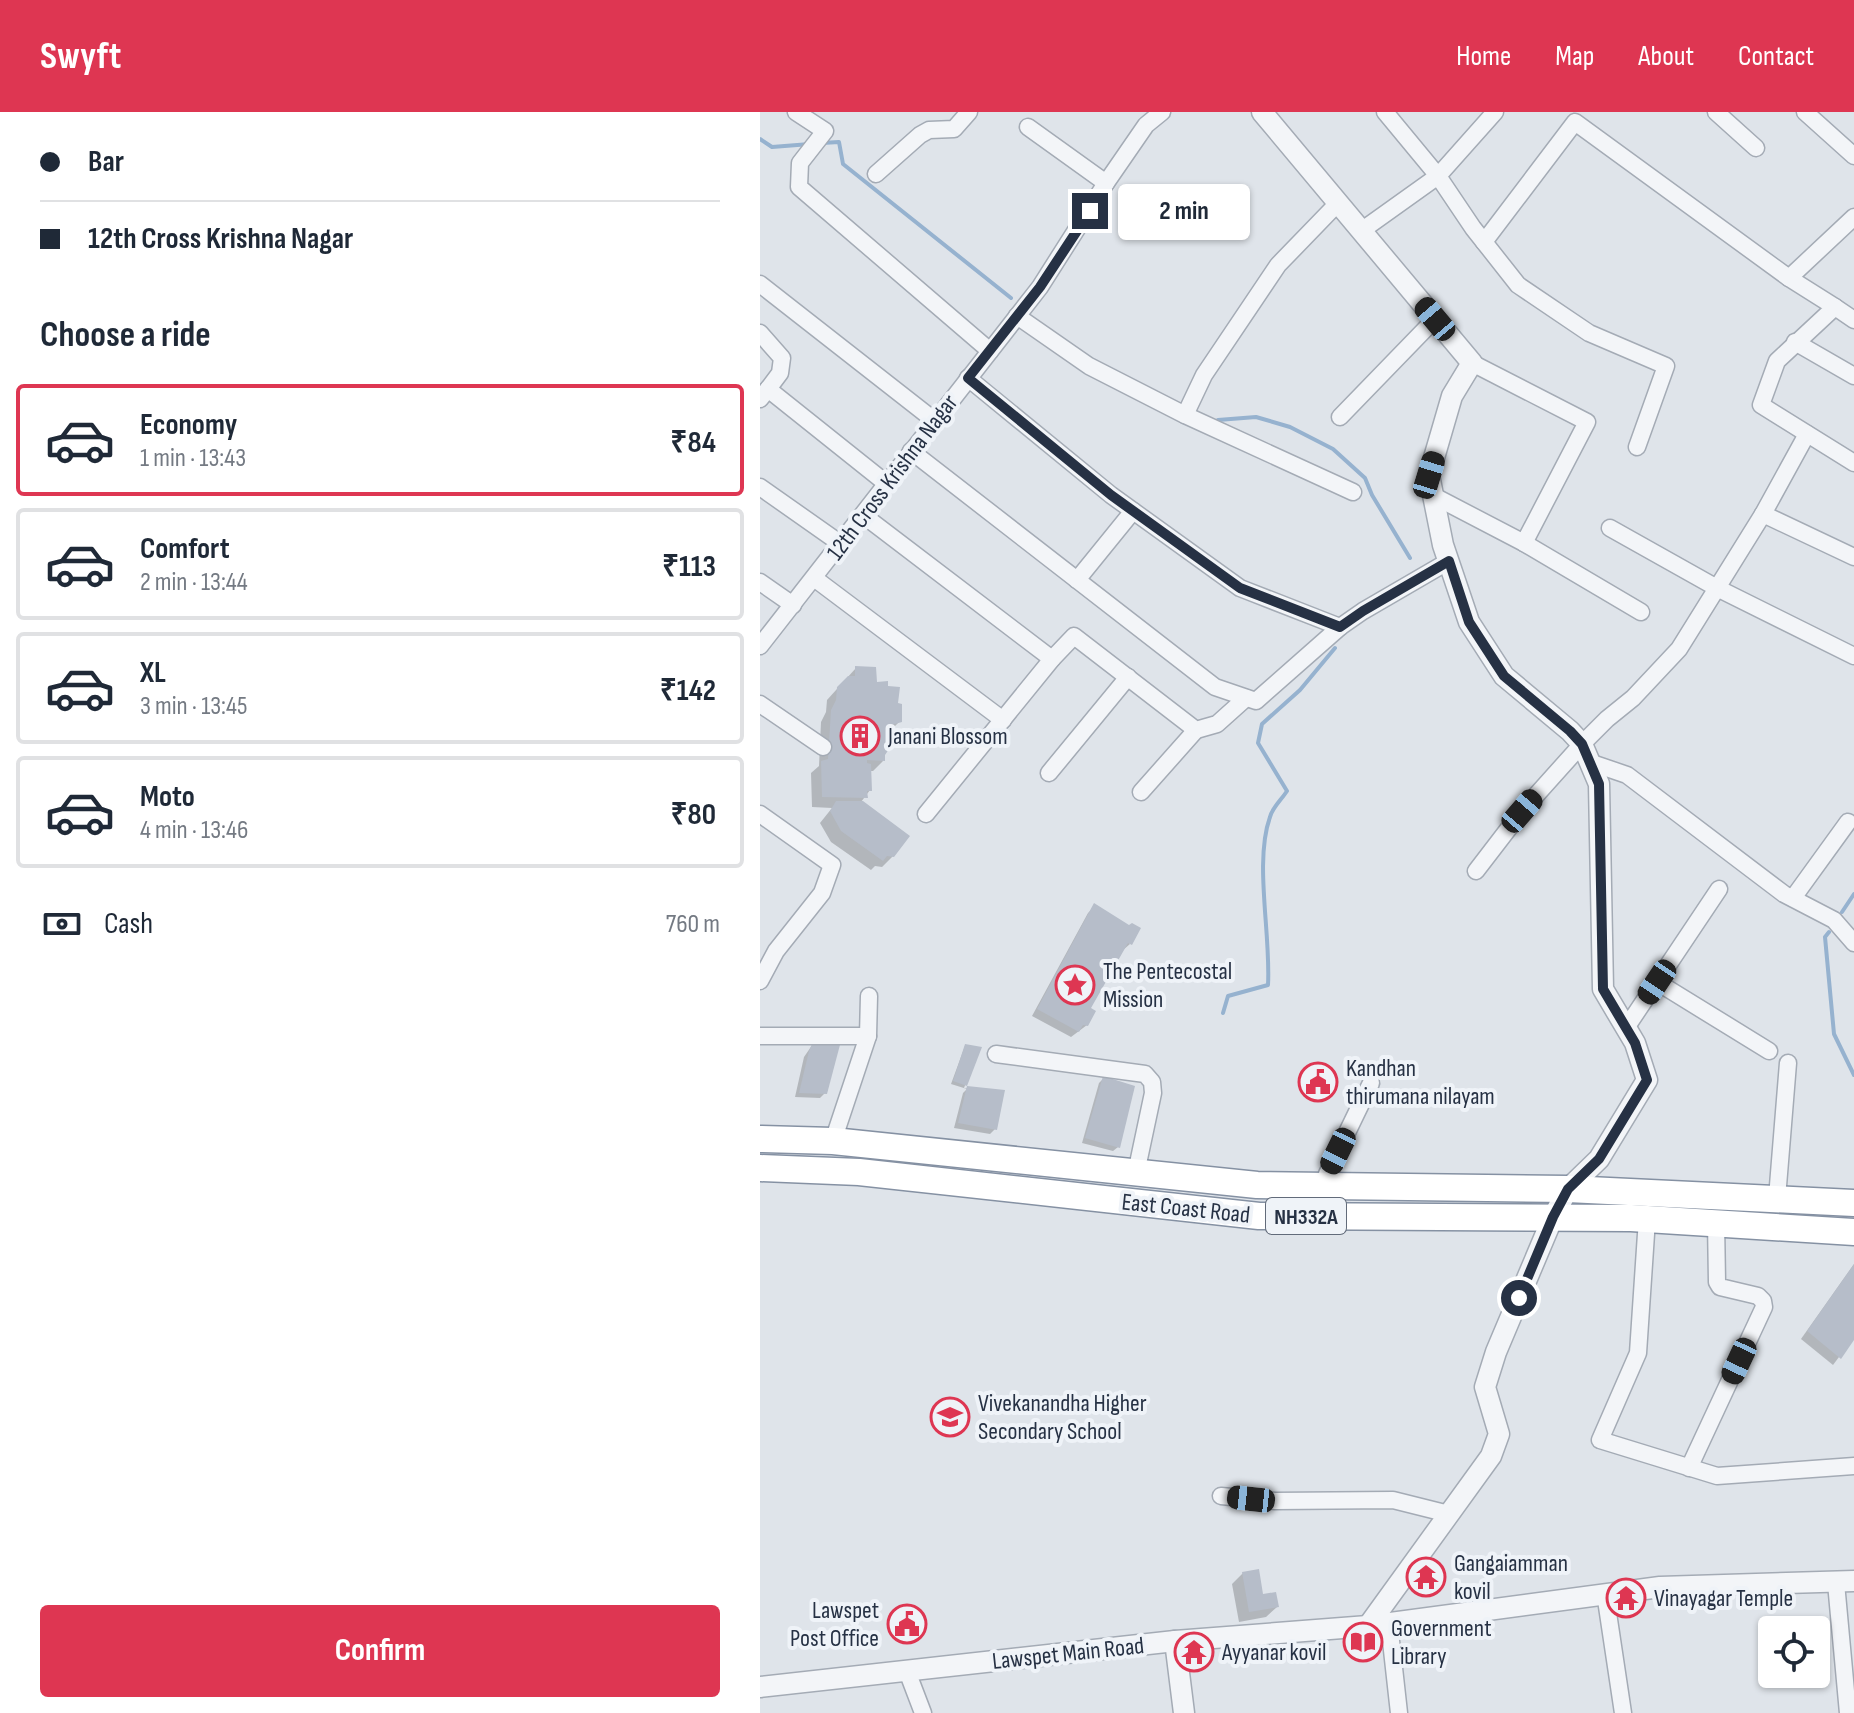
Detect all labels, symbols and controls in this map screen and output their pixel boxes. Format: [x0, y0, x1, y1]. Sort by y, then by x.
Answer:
text: Swyft [40, 34, 121, 79]
text: Home [1456, 40, 1511, 73]
text: Map [1555, 40, 1594, 73]
text: About [1638, 40, 1694, 73]
text: Contact [1738, 40, 1814, 73]
text: Bar [88, 144, 124, 180]
callout: 2 min [1118, 183, 1250, 239]
route end [1072, 193, 1108, 229]
text: 2 min [1159, 196, 1209, 227]
text: 12th Cross Krishna Nagar [88, 221, 353, 257]
car [1410, 293, 1460, 345]
text: Choose a ride [40, 314, 211, 357]
street label: 12th Cross Krishna Nagar [821, 389, 964, 566]
icon: car [44, 404, 116, 476]
text: Economy [140, 407, 237, 443]
text: ₹84 [670, 425, 716, 461]
text: 1 min · 13:43 [140, 443, 246, 474]
car [1411, 449, 1447, 501]
icon: car [44, 528, 116, 600]
text: Comfort [140, 531, 230, 567]
text: ₹113 [662, 549, 716, 585]
text: 2 min · 13:44 [140, 567, 248, 598]
icon: car [44, 652, 116, 724]
text: XL [140, 655, 166, 691]
text: ₹142 [660, 673, 716, 709]
text: 3 min · 13:45 [140, 691, 247, 722]
building icon: Janani Blossom [839, 715, 881, 757]
place label: Janani Blossom [887, 722, 1008, 751]
icon: car [44, 776, 116, 848]
text: Moto [140, 779, 195, 815]
car [1497, 785, 1547, 837]
text: ₹80 [670, 797, 716, 833]
text: 4 min · 13:46 [140, 815, 248, 846]
icon: cash [40, 902, 84, 946]
text: Cash [104, 906, 153, 942]
text: 760 m [666, 909, 720, 940]
car [1634, 955, 1680, 1009]
place label: The Pentecostal Mission [1103, 957, 1232, 1014]
place icon: The Pentecostal Mission [1054, 964, 1096, 1006]
place label: Kandhan thirumana nilayam [1346, 1054, 1495, 1111]
public building icon: Kandhan thirumana nilayam [1297, 1061, 1339, 1103]
car [1317, 1124, 1359, 1178]
street label: East Coast Road [1120, 1187, 1252, 1230]
road number: NH332A [1266, 1198, 1346, 1234]
route start [1501, 1280, 1537, 1316]
car [1718, 1334, 1760, 1388]
place label: Vivekanandha Higher Secondary School [978, 1389, 1147, 1446]
school or university icon: Vivekanandha Higher Secondary School [929, 1396, 971, 1438]
car [1226, 1485, 1276, 1513]
place label: Gangaiamman kovil [1454, 1549, 1568, 1606]
temple icon: Gangaiamman kovil [1405, 1556, 1447, 1598]
temple icon: Vinayagar Temple [1605, 1577, 1647, 1619]
place label: Vinayagar Temple [1654, 1584, 1793, 1613]
place label: Lawspet Post Office [790, 1596, 879, 1653]
public building icon: Lawspet Post Office [886, 1603, 928, 1645]
button: Confirm [40, 1605, 720, 1697]
place label: Government Library [1391, 1614, 1492, 1671]
map controls [1758, 1616, 1830, 1688]
button: locate [1758, 1616, 1830, 1688]
library icon: Government Library [1342, 1621, 1384, 1663]
street label: Lawspet Main Road [991, 1631, 1146, 1676]
temple icon: Ayyanar kovil [1173, 1631, 1215, 1673]
place label: Ayyanar kovil [1221, 1638, 1326, 1667]

